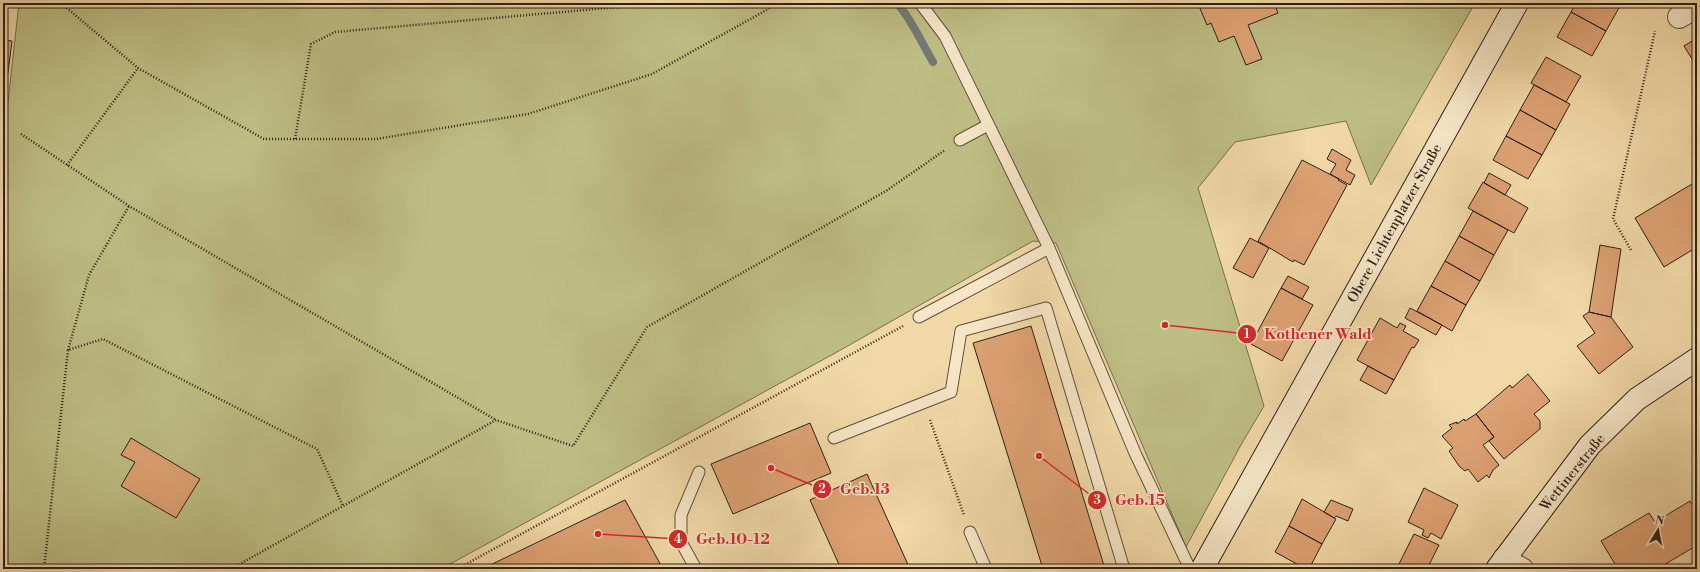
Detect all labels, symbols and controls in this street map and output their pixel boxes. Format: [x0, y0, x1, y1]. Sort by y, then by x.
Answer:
street label: Obere Lichtenplatzer Straße [1344, 141, 1446, 306]
callout: Kothener Wald [1237, 320, 1380, 347]
text: Kothener Wald [1264, 325, 1372, 344]
text: 1 [1244, 327, 1250, 342]
street label: Wettinerstraße [1536, 430, 1609, 516]
callout: Geb.13 [812, 476, 898, 503]
text: Geb.13 [840, 480, 890, 499]
text: 2 [818, 482, 826, 497]
callout: Geb.15 [1087, 486, 1173, 513]
text: Geb.15 [1115, 491, 1165, 510]
text: 3 [1093, 493, 1101, 508]
north arrow [1638, 510, 1678, 550]
text: N [1654, 513, 1665, 529]
callout: Geb.10-12 [668, 525, 778, 552]
text: Geb.10-12 [696, 530, 770, 549]
text: 4 [674, 532, 682, 547]

